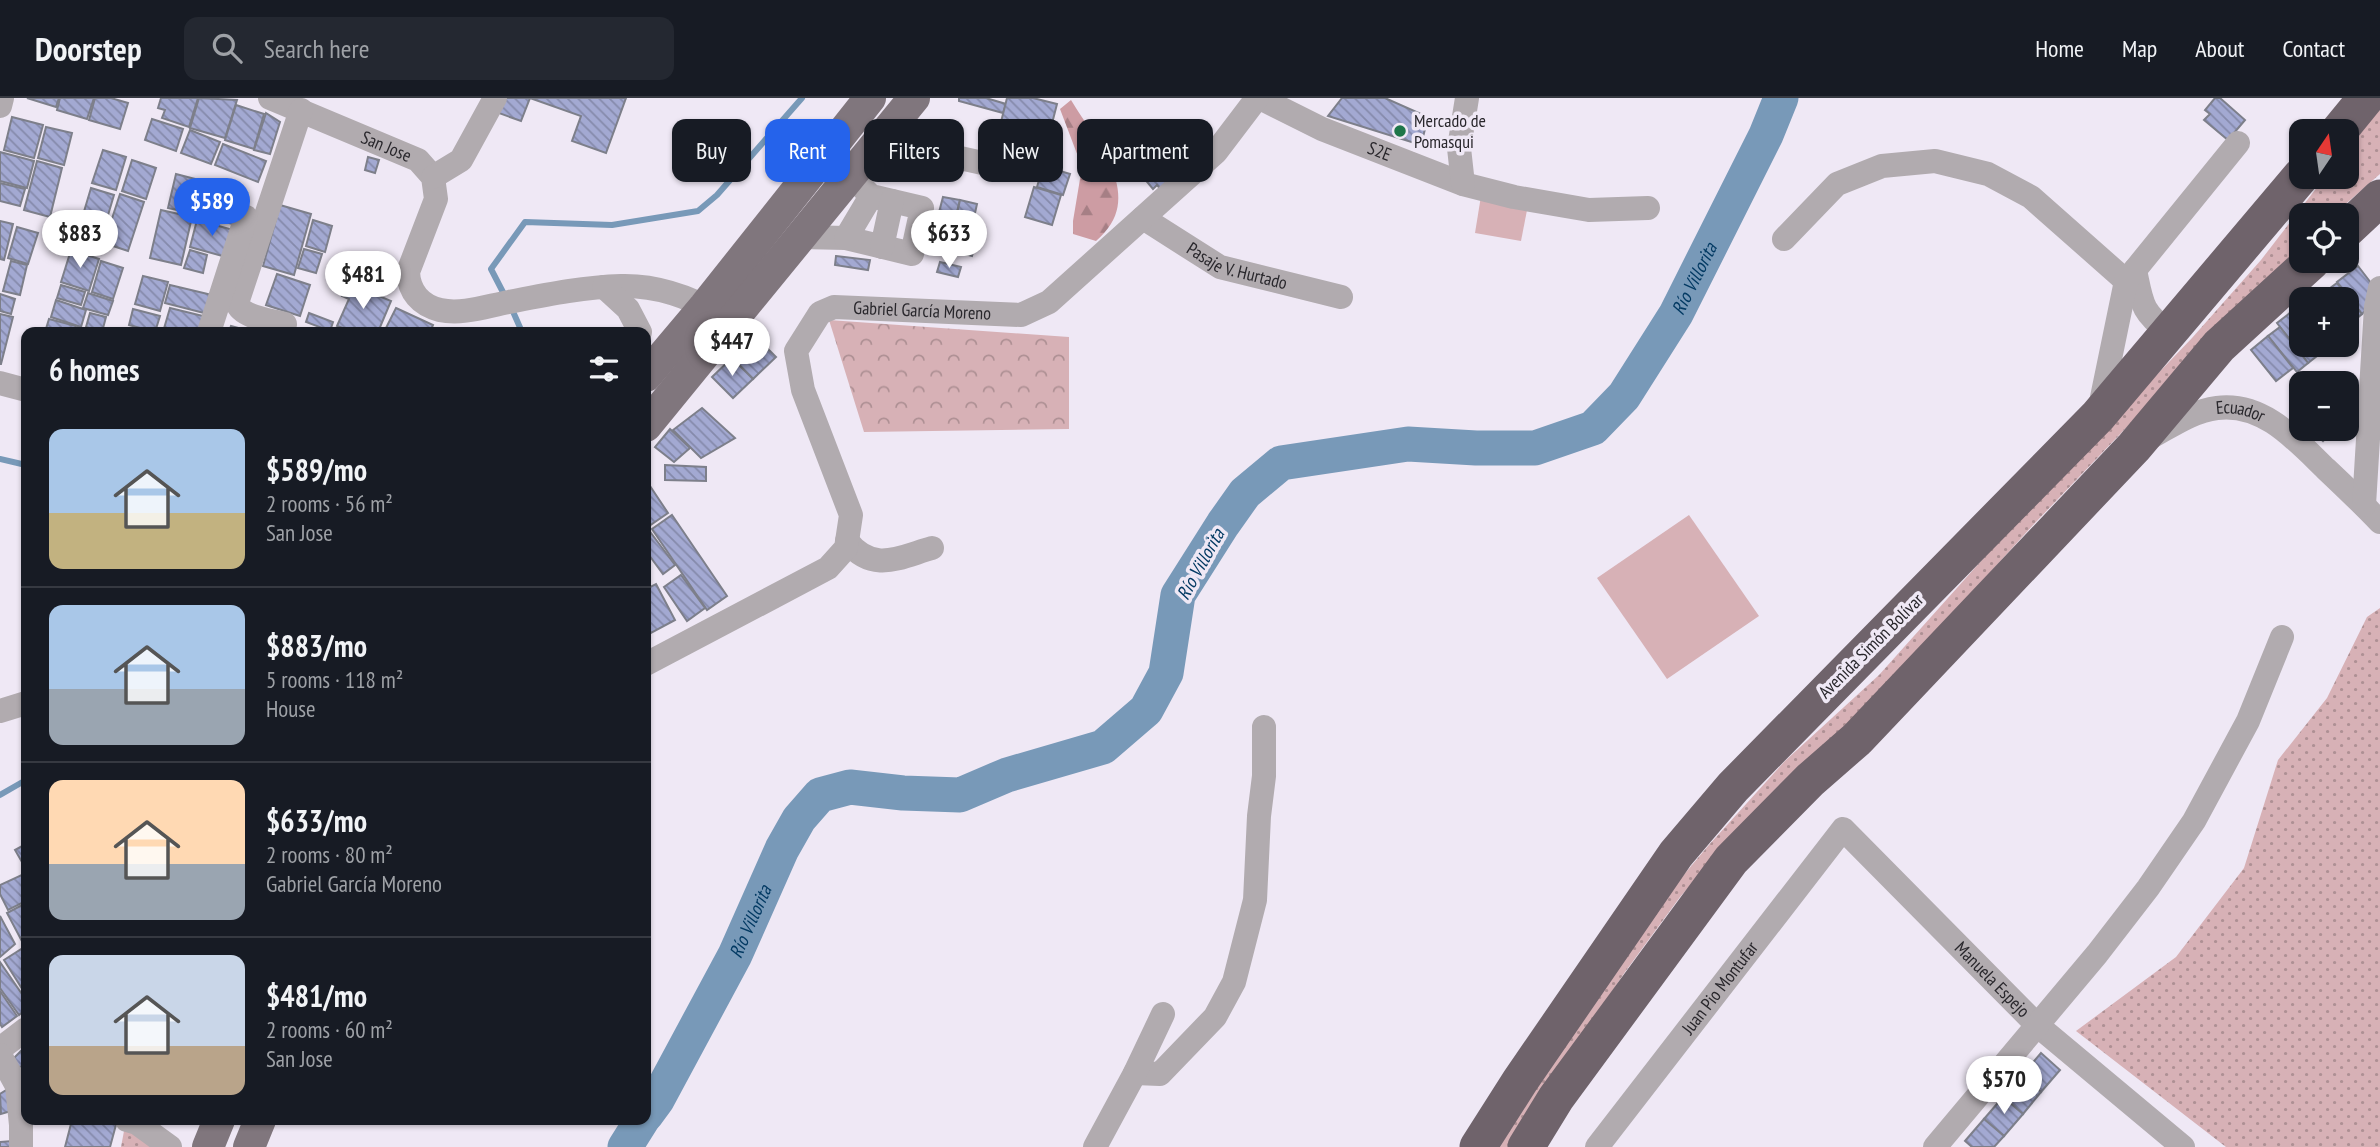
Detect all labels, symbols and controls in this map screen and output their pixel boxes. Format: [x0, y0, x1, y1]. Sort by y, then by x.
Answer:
search box [184, 17, 674, 80]
text: Doorstep [35, 27, 142, 70]
icon: search [208, 29, 246, 67]
text: Search here [264, 32, 369, 65]
text: Home [2035, 33, 2084, 64]
text: Map [2122, 33, 2157, 64]
text: About [2195, 33, 2244, 64]
text: Contact [2282, 33, 2345, 64]
place label: Mercado de Pomasqui [1414, 109, 1486, 153]
chip: Buy [672, 119, 751, 182]
chip: Rent [765, 119, 850, 182]
chip: Filters [864, 119, 964, 182]
chip: New [978, 119, 1063, 182]
chip: Apartment [1077, 119, 1213, 182]
north arrow [2289, 119, 2359, 189]
map controls [2289, 119, 2359, 441]
marker: Mercado de Pomasqui [1392, 123, 1408, 139]
street label: San Jose [358, 126, 415, 167]
street label: S2E [1364, 136, 1395, 166]
pin: $589 [171, 178, 253, 238]
text: $589 [190, 186, 234, 215]
button: locate [2289, 203, 2359, 273]
pin: $883 [39, 211, 121, 270]
pin: $633 [908, 211, 990, 270]
text: $883 [58, 218, 102, 247]
text: $633 [927, 218, 971, 247]
street label: Pasaje V. Hurtado [1183, 237, 1290, 294]
water label: Río Villorita [1666, 237, 1723, 318]
pin: $481 [322, 252, 404, 311]
text: $481 [341, 259, 385, 288]
button: + [2289, 287, 2359, 357]
street label: Gabriel García Moreno [853, 296, 992, 325]
pin: $447 [691, 318, 773, 378]
text: $447 [710, 326, 754, 355]
text: 6 homes [49, 350, 140, 389]
icon: filters [585, 350, 623, 388]
button: − [2289, 371, 2359, 441]
street label: Ecuador [2215, 395, 2269, 427]
text: $589/mo [266, 450, 367, 489]
icon: home [105, 457, 189, 541]
text: 2 rooms · 56 m² [266, 489, 393, 518]
text: San Jose [266, 518, 333, 547]
water label: Río Villorita [1171, 523, 1230, 604]
street label: Avenida Simón Bolívar [1813, 588, 1928, 703]
text: $883/mo [266, 626, 367, 665]
icon: home [105, 633, 189, 717]
text: 5 rooms · 118 m² [266, 665, 403, 694]
text: House [266, 694, 316, 723]
text: $633/mo [266, 801, 367, 840]
icon: home [105, 808, 189, 892]
text: 2 rooms · 80 m² [266, 840, 393, 869]
text: Gabriel García Moreno [266, 869, 442, 898]
water label: Río Villorita [723, 880, 777, 962]
street label: Manuela Espejo [1950, 936, 2035, 1022]
street label: Juan Pio Montufar [1676, 937, 1763, 1040]
text: $481/mo [266, 976, 367, 1015]
icon: home [105, 983, 189, 1067]
text: 2 rooms · 60 m² [266, 1015, 393, 1044]
text: San Jose [266, 1044, 333, 1073]
pin: $570 [1963, 1056, 2045, 1116]
text: $570 [1982, 1064, 2026, 1093]

